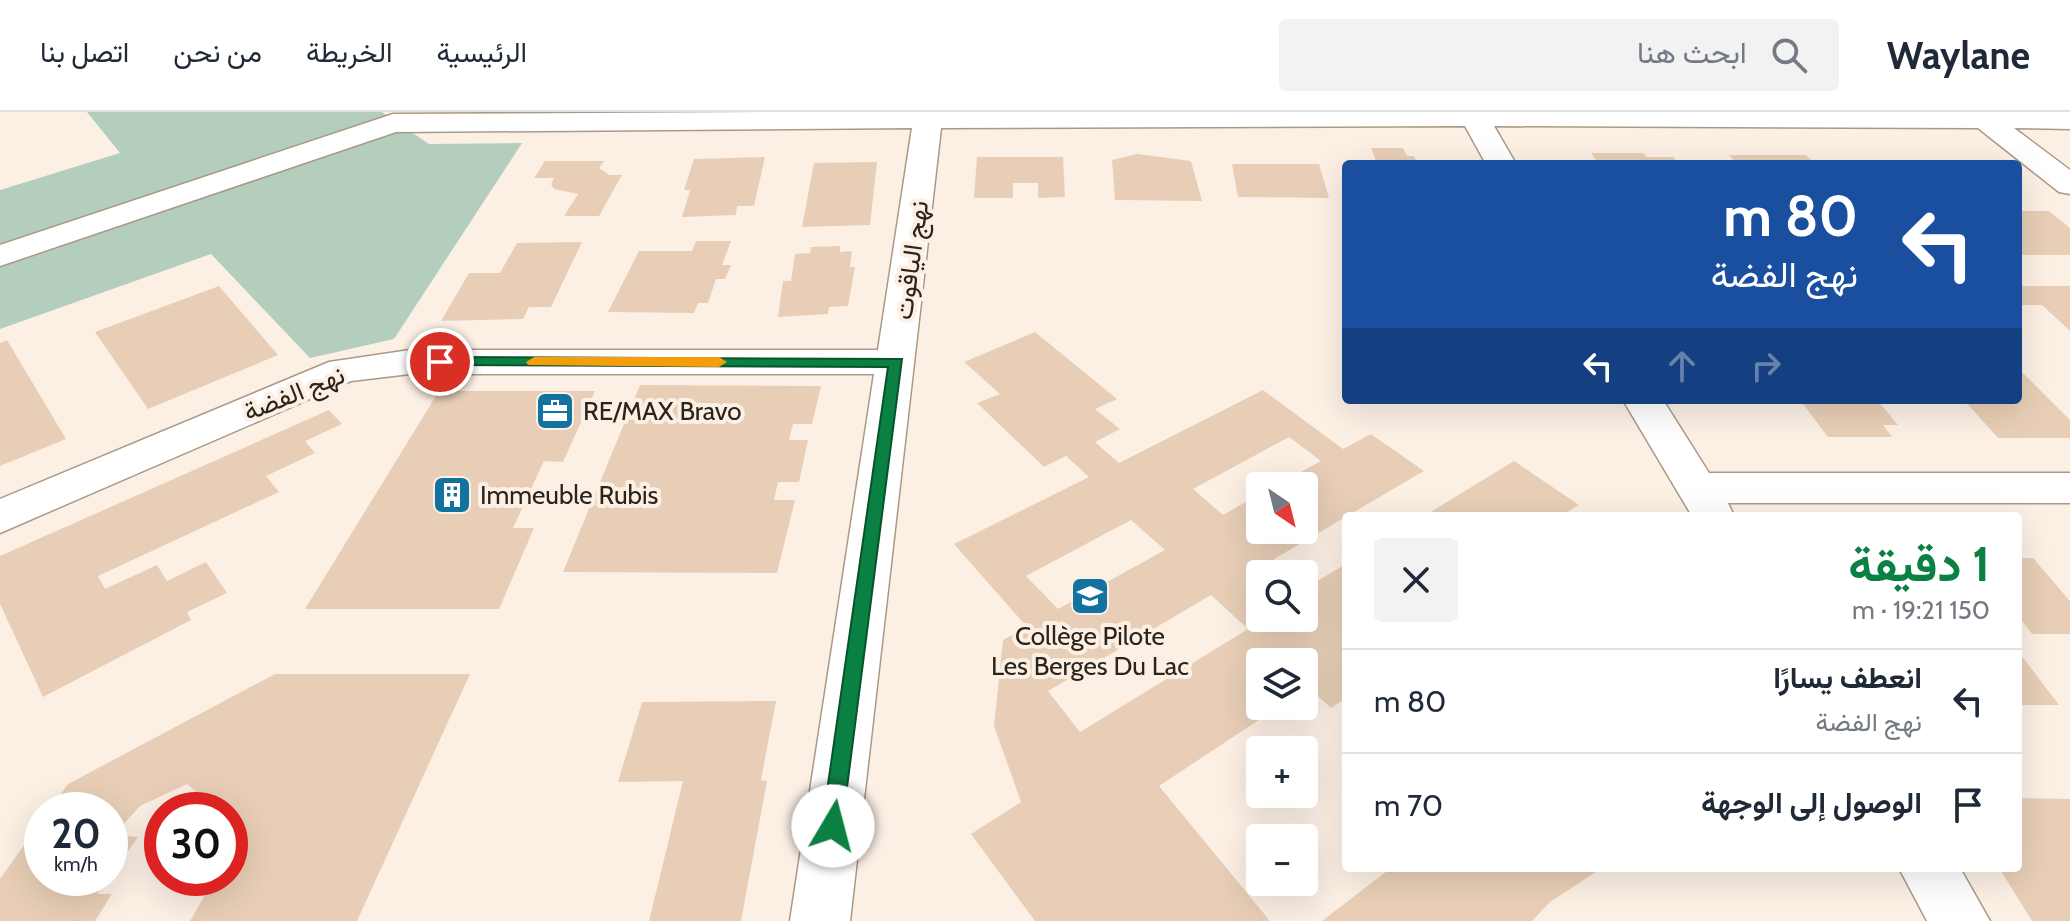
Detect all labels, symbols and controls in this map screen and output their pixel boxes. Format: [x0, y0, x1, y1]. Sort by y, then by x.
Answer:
search box [1279, 19, 1839, 91]
text: Waylane [1887, 32, 2030, 79]
icon: search [1767, 33, 1811, 77]
text: ابحث هنا [1637, 34, 1747, 71]
text: اتصل بنا [40, 35, 129, 69]
text: من نحن [173, 35, 262, 69]
text: الخريطة [306, 35, 393, 69]
text: الرئيسية [437, 35, 527, 69]
text: 80 m [1723, 182, 1858, 250]
icon: left [1886, 192, 1990, 296]
street label: نهج الياقوت [887, 198, 937, 322]
text: نهج الفضة [1711, 252, 1858, 296]
pin [406, 328, 474, 396]
icon: arrive [418, 340, 462, 384]
icon: left [1576, 344, 1620, 388]
icon: ahead [1660, 344, 1704, 388]
icon: right [1744, 344, 1788, 388]
street label: نهج الفضة [239, 358, 350, 430]
office icon: RE/MAX Bravo [534, 390, 576, 432]
place label: RE/MAX Bravo [583, 395, 742, 427]
north arrow [1246, 472, 1318, 544]
map controls [1246, 472, 1318, 896]
building icon: Immeuble Rubis [431, 474, 473, 516]
place label: Immeuble Rubis [480, 479, 658, 511]
text: 1 دقيقة [1848, 535, 1990, 593]
button: close [1374, 538, 1458, 622]
button: search [1246, 560, 1318, 632]
school or university icon: Collège Pilote Les Berges Du Lac [1069, 575, 1111, 617]
text: 150 m · 19:21 [1852, 594, 1990, 626]
place label: Collège Pilote Les Berges Du Lac [991, 620, 1189, 682]
button: layers [1246, 648, 1318, 720]
text: انعطف يسارًا [1773, 659, 1922, 696]
icon: left [1946, 679, 1990, 723]
text: 80 m [1374, 683, 1446, 720]
text: نهج الفضة [1816, 706, 1922, 738]
button: + [1246, 736, 1318, 808]
icon: arrive [1946, 783, 1990, 827]
position arrow [791, 784, 875, 868]
text: الوصول إلى الوجهة [1701, 784, 1922, 821]
text: 70 m [1374, 787, 1443, 824]
speed limit sign: 30 [144, 792, 248, 896]
text: 20 [51, 809, 101, 858]
button: − [1246, 824, 1318, 896]
text: km/h [54, 852, 98, 876]

